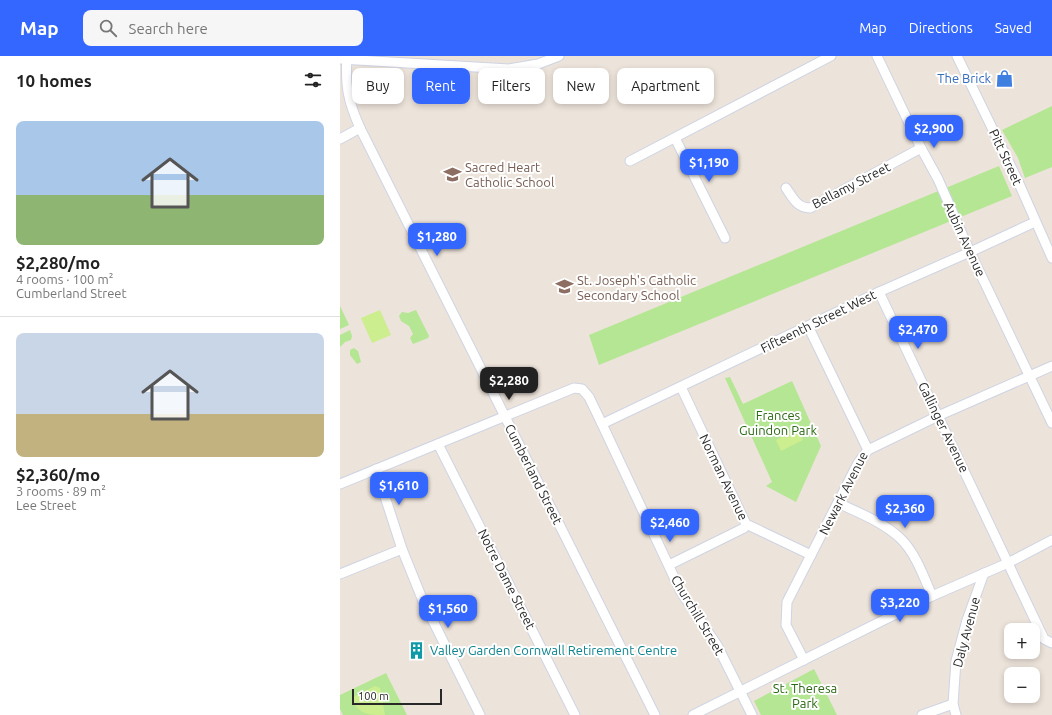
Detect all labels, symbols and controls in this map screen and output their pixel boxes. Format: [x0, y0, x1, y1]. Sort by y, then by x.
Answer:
search box [83, 10, 363, 46]
text: Map [20, 17, 59, 39]
icon: search [97, 17, 119, 39]
text: Search here [129, 20, 208, 37]
text: Map [859, 20, 887, 36]
text: Directions [909, 20, 973, 36]
text: Saved [995, 20, 1032, 36]
chip: Buy [352, 68, 404, 104]
chip: Rent [412, 68, 470, 104]
chip: Filters [478, 68, 545, 104]
chip: New [553, 68, 609, 104]
chip: Apartment [617, 68, 714, 104]
shop icon: The Brick [994, 68, 1014, 88]
icon: filters [302, 69, 324, 91]
text: 10 homes [16, 71, 92, 90]
place label: The Brick [937, 71, 991, 85]
pin: $2,900 [901, 115, 967, 149]
text: $2,900 [914, 121, 954, 135]
street label: Pitt Street [987, 127, 1025, 187]
icon: home [134, 147, 206, 219]
pin: $1,190 [676, 149, 742, 183]
text: $1,190 [689, 155, 729, 169]
street label: Bellamy Street [810, 159, 892, 211]
place label: Sacred Heart Catholic School [465, 160, 555, 189]
school or university icon: Sacred Heart Catholic School [442, 164, 462, 184]
street label: Aubin Avenue [942, 199, 988, 279]
pin: $1,280 [404, 223, 470, 257]
text: $1,280 [417, 229, 457, 243]
text: $2,280/mo [16, 253, 100, 272]
text: 4 rooms · 100 m² [16, 272, 113, 286]
place label: St. Joseph's Catholic Secondary School [577, 273, 696, 302]
school or university icon: St. Joseph's Catholic Secondary School [554, 277, 574, 297]
text: Cumberland Street [16, 286, 127, 300]
street label: Fifteenth Street West [758, 287, 878, 355]
pin: $2,470 [885, 316, 951, 350]
text: $2,470 [898, 322, 938, 336]
icon: home [134, 359, 206, 431]
pin: $2,280 [476, 367, 542, 401]
text: $2,280 [489, 373, 529, 387]
street label: Gallinger Avenue [916, 379, 972, 475]
park label: Frances Guindon Park [739, 408, 817, 437]
street label: Cumberland Street [503, 422, 565, 526]
street label: Norman Avenue [697, 432, 751, 522]
street label: Newark Avenue [816, 449, 870, 537]
text: $2,360/mo [16, 465, 100, 484]
pin: $1,610 [366, 472, 432, 506]
text: $1,610 [379, 478, 419, 492]
text: 3 rooms · 89 m² [16, 484, 106, 498]
pin: $2,360 [872, 495, 938, 529]
text: Lee Street [16, 498, 76, 512]
text: $2,360 [885, 501, 925, 515]
pin: $2,460 [637, 509, 703, 543]
text: $2,460 [650, 515, 690, 529]
street label: Notre Dame Street [476, 527, 538, 631]
street label: Churchill Street [669, 573, 727, 657]
pin: $3,220 [867, 589, 933, 623]
pin: $1,560 [415, 595, 481, 629]
text: $3,220 [880, 595, 920, 609]
street label: Daly Avenue [950, 595, 982, 669]
text: $1,560 [428, 601, 468, 615]
map controls [1004, 623, 1040, 703]
button: + [1004, 623, 1040, 659]
building icon: Valley Garden Cornwall Retirement Centre [407, 640, 427, 660]
place label: Valley Garden Cornwall Retirement Centre [430, 643, 677, 657]
button: − [1004, 667, 1040, 703]
park label: St. Theresa Park [773, 681, 837, 710]
scale bar [352, 687, 442, 706]
text: 100 m [358, 690, 389, 702]

